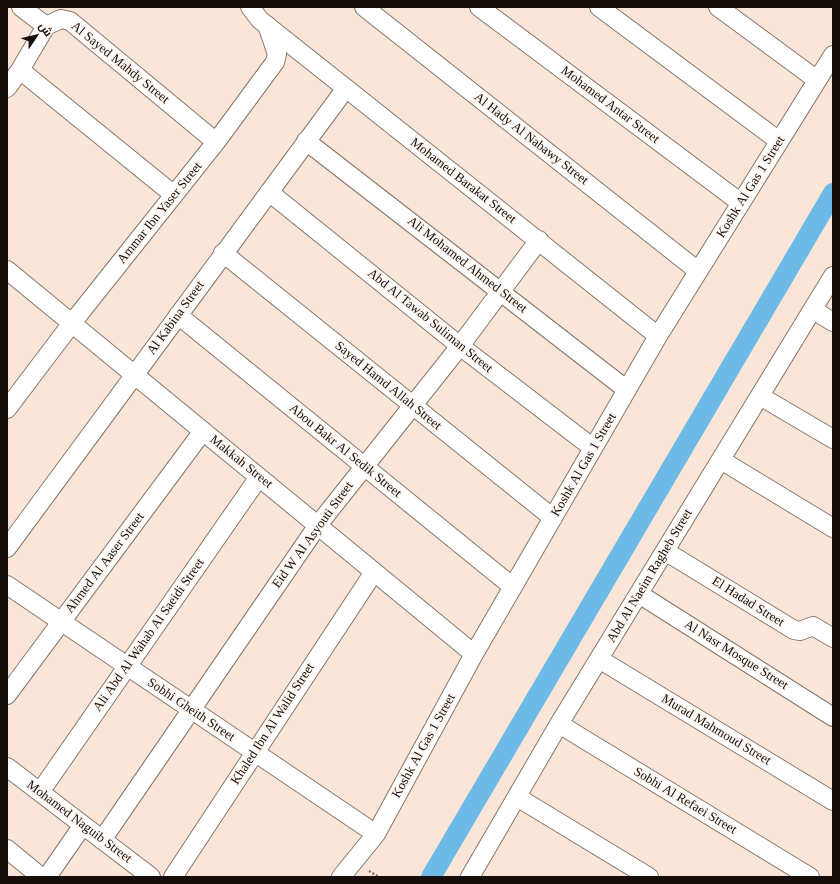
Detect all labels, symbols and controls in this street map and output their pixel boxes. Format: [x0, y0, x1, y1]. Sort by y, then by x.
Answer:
north arrow [16, 16, 56, 56]
street label: Al Sayed Mahdy Street [68, 19, 172, 107]
text: ش [37, 20, 55, 38]
street label: Mohamed Antar Street [558, 63, 662, 147]
street label: Al Hady Al Nabawy Street [471, 90, 591, 188]
street label: Koshk Al Gas 1 Street [713, 133, 789, 241]
street label: Mohamed Barakat Street [407, 135, 519, 227]
street label: Ammar Ibn Yaser Street [114, 159, 206, 267]
street label: Ali Mohamed Ahmed Street [404, 213, 530, 317]
street label: Abd Al Tawab Suliman Street [364, 266, 496, 376]
street label: Al Kabina Street [144, 278, 208, 358]
street label: Sayed Hamd Allah Street [332, 338, 444, 434]
street label: Abou Bakr Al Sedik Street [286, 401, 404, 501]
street label: Koshk Al Gas 1 Street [548, 410, 620, 520]
street label: Makkah Street [206, 432, 276, 492]
street label: Eid W Al Asyouti Street [269, 479, 357, 591]
street label: Abd Al Naeim Ragheb Street [604, 506, 696, 646]
street label: Ahmed Al Aaser Street [62, 510, 148, 616]
street label: Ali Abd Al Wahab Al Saeidi Street [90, 556, 208, 714]
street label: El Hadad Street [709, 574, 787, 630]
street label: Al Nasr Mosque Street [681, 617, 791, 693]
street label: Khaled Ibn Al Walid Street [228, 660, 318, 788]
street label: Sobhi Gheith Street [144, 675, 238, 745]
street label: Koshk Al Gas 1 Street [389, 691, 459, 801]
street label: Murad Mahmoud Street [658, 691, 774, 769]
street label: Sobhi Al Refaei Street [631, 764, 739, 838]
street label: Mohamed Naguib Street [23, 777, 135, 867]

